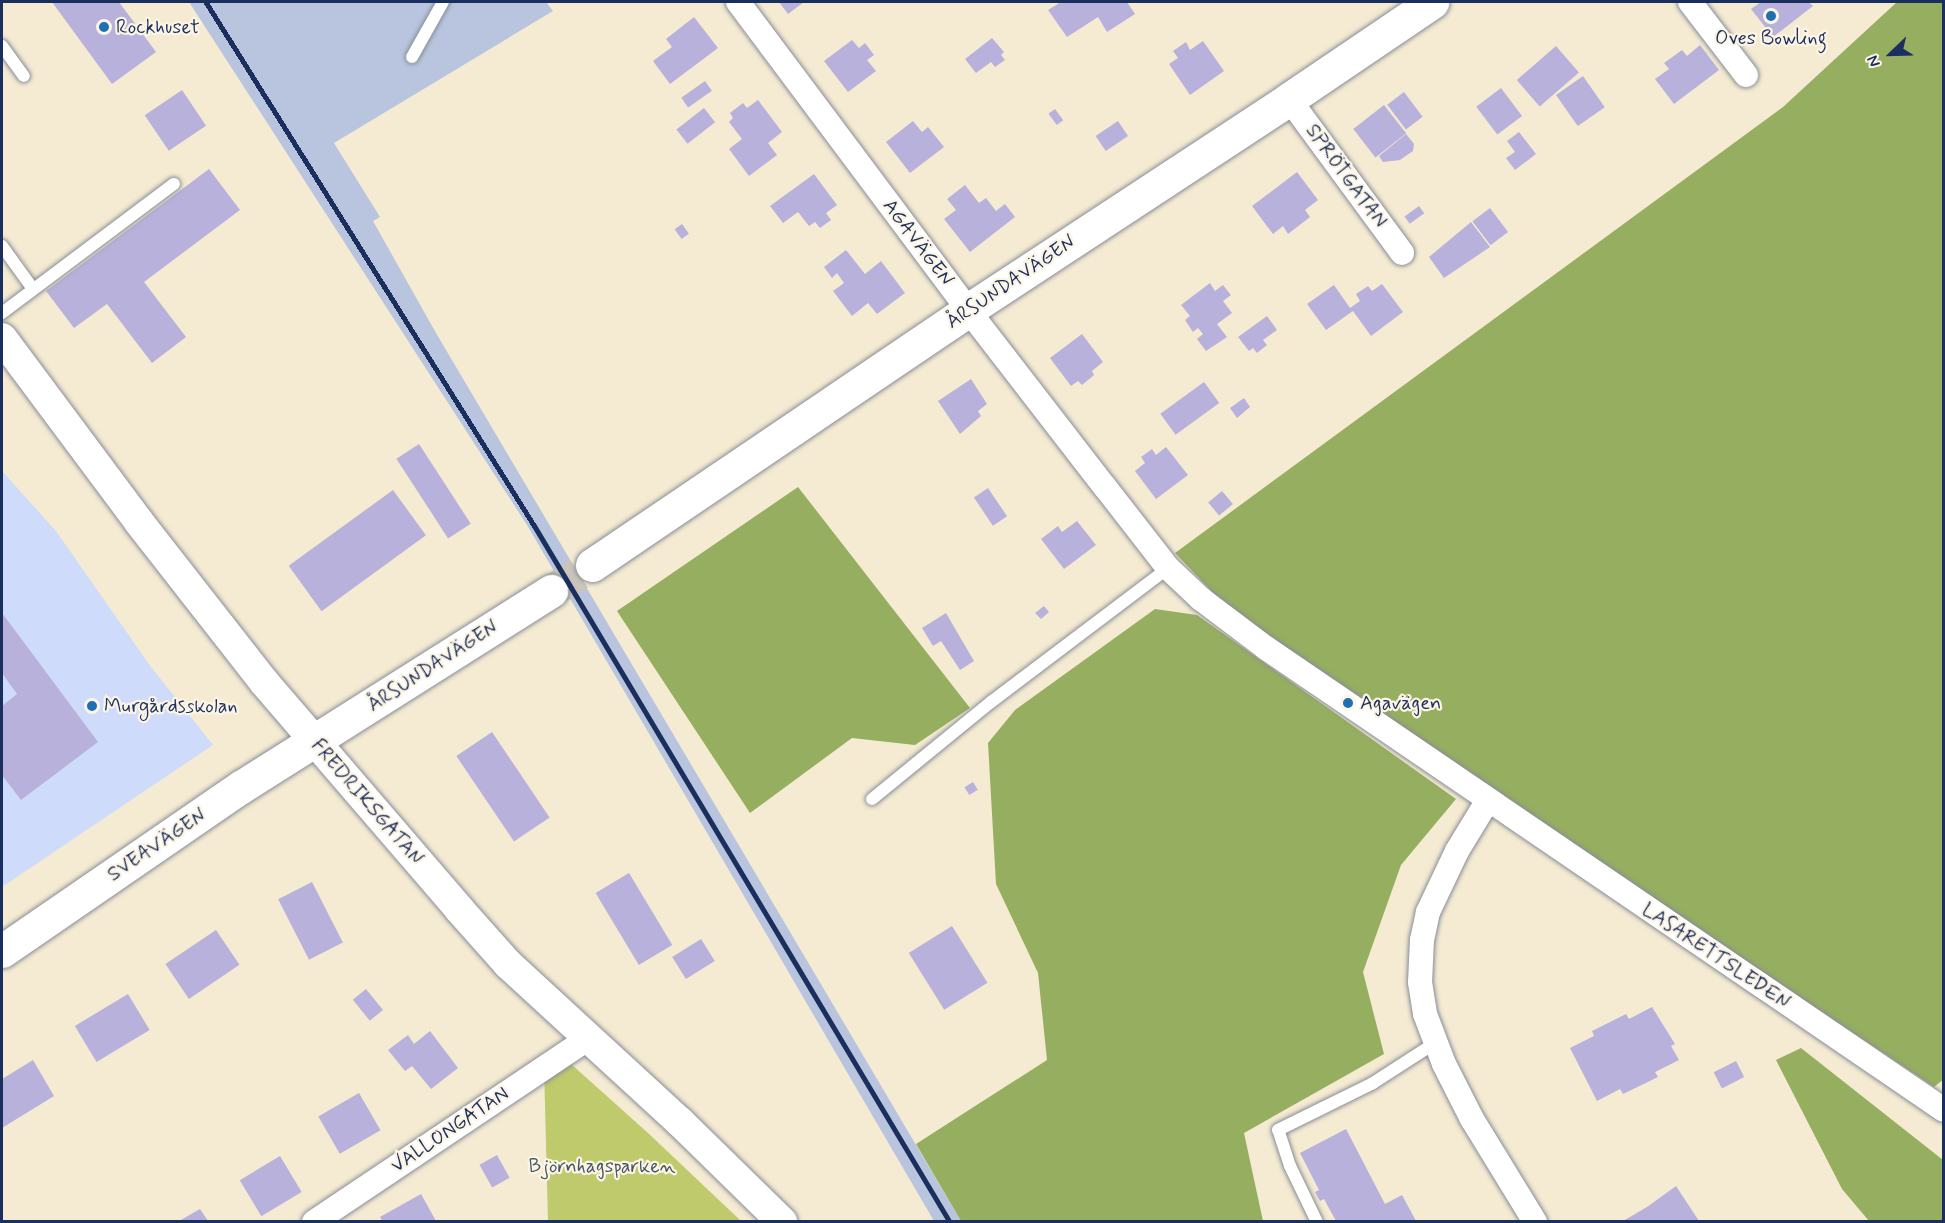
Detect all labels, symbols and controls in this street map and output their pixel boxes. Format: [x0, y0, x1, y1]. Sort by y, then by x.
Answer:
marker: Oves Bowling [1764, 9, 1778, 23]
place label: Rockhuset [116, 15, 200, 39]
marker: Rockhuset [97, 20, 111, 34]
north arrow [1861, 24, 1921, 84]
place label: Oves Bowling [1715, 26, 1827, 50]
text: N [1862, 52, 1886, 70]
street label: SPRÖTGATAN [1300, 119, 1392, 233]
street label: AGAVÄGEN [877, 194, 959, 292]
street label: ÅRSUNDAVÄGEN [942, 230, 1080, 334]
street label: ÅRSUNDAVÄGEN [363, 615, 503, 717]
place label: Agavägen [1360, 691, 1441, 715]
place label: Murgårdsskolan [104, 694, 237, 718]
marker: Agavägen [1341, 696, 1355, 710]
marker: Murgårdsskolan [85, 699, 99, 713]
street label: FREDRIKSGATAN [306, 734, 428, 870]
street label: SVEAVÄGEN [103, 803, 211, 887]
street label: LASARETTSLEDEN [1637, 898, 1795, 1014]
street label: VALLONGATAN [387, 1082, 513, 1178]
park label: Björnhagsparken [529, 1154, 675, 1178]

